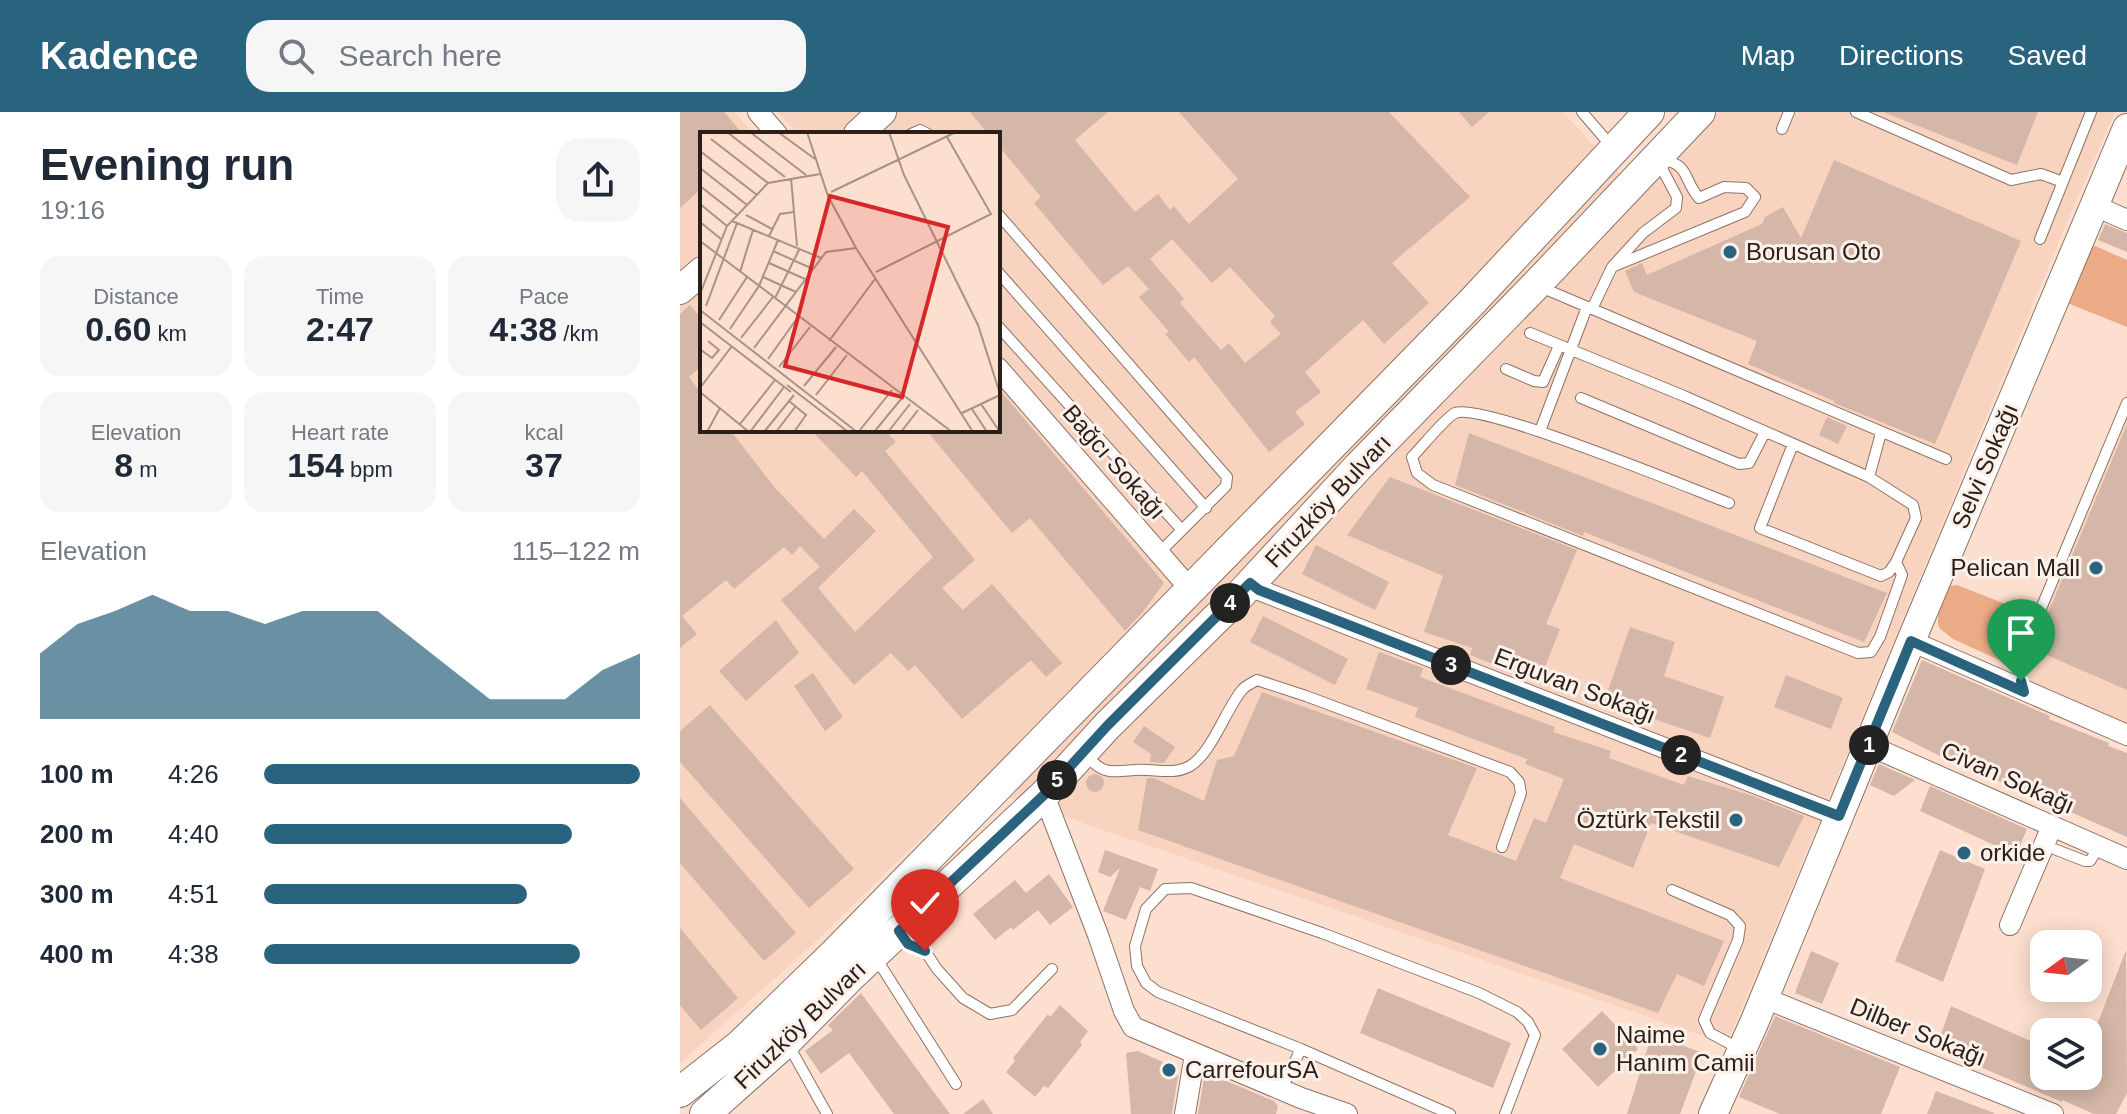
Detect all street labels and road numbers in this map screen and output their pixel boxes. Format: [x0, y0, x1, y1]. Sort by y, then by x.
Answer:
street label: Bağcı Sokağı [1057, 399, 1171, 524]
street label: Selvi Sokağı [1946, 399, 2023, 532]
street label: Firuzköy Bulvarı [1259, 429, 1396, 573]
street label: Erguvan Sokağı [1491, 642, 1660, 729]
street label: Civan Sokağı [1938, 736, 2079, 819]
street label: Firuzköy Bulvarı [728, 955, 871, 1094]
street label: Dilber Sokağı [1846, 992, 1990, 1071]

